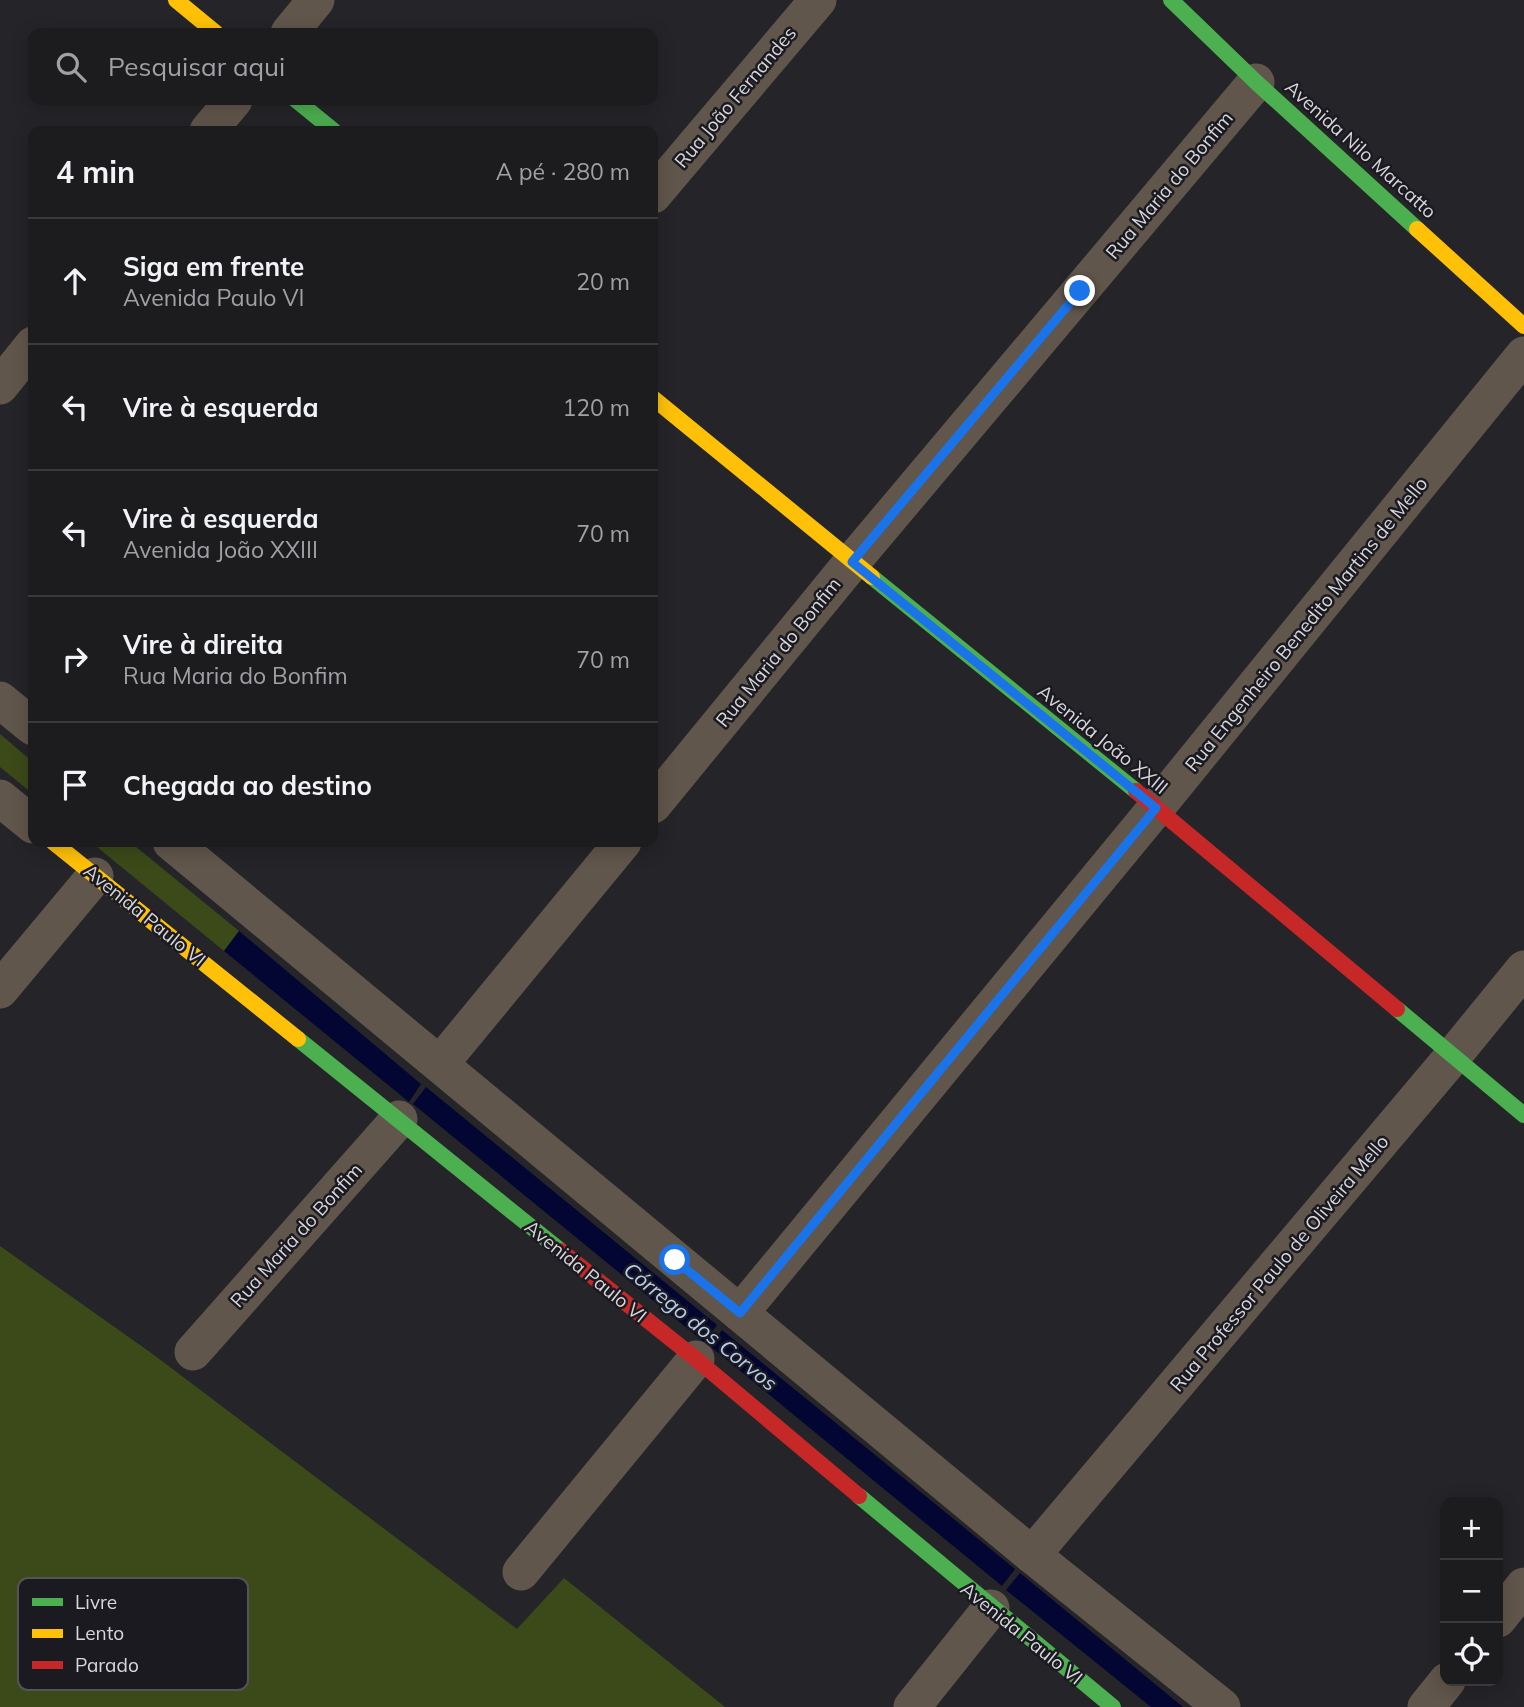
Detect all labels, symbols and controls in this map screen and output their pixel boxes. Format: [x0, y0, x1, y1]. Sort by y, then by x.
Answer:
street label: Rua João Fernandes [669, 21, 801, 173]
search box [28, 28, 658, 105]
icon: search [52, 48, 90, 86]
text: Pesquisar aqui [108, 50, 285, 83]
street label: Avenida Nilo Marcatto [1280, 75, 1442, 223]
street label: Rua Maria do Bonfim [1100, 106, 1238, 264]
text: 4 min [56, 153, 135, 191]
text: A pé · 280 m [496, 157, 630, 186]
text: Siga em frente [123, 250, 304, 283]
icon: ahead [56, 262, 94, 300]
text: 20 m [576, 267, 630, 296]
route end [1064, 275, 1095, 306]
text: Avenida Paulo VI [123, 283, 305, 312]
icon: left [56, 388, 94, 426]
text: Vire à esquerda [123, 391, 319, 424]
text: 120 m [562, 393, 630, 422]
street label: Rua Engenheiro Benedito Martins de Mello [1180, 472, 1432, 776]
text: Vire à esquerda [123, 502, 319, 535]
icon: left [56, 514, 94, 552]
text: 70 m [576, 519, 630, 548]
text: Avenida João XXIII [123, 535, 318, 564]
street label: Rua Maria do Bonfim [710, 572, 846, 732]
text: Vire à direita [123, 628, 283, 661]
icon: right [56, 640, 94, 678]
text: 70 m [576, 645, 630, 674]
text: Rua Maria do Bonfim [123, 661, 348, 690]
street label: Avenida João XXIII [1033, 679, 1173, 799]
icon: arrive [56, 766, 94, 804]
text: Chegada ao destino [123, 769, 372, 802]
street label: Avenida Paulo VI [79, 858, 211, 972]
street label: Rua Professor Paulo de Oliveira Mello [1164, 1130, 1394, 1396]
street label: Rua Maria do Bonfim [225, 1158, 367, 1312]
street label: Avenida Paulo VI [520, 1214, 652, 1328]
route start [659, 1244, 690, 1275]
water label: Córrego dos Corvos [619, 1256, 783, 1396]
map controls [1440, 1497, 1503, 1686]
button: + [1440, 1497, 1503, 1560]
button: − [1440, 1560, 1503, 1623]
street label: Avenida Paulo VI [956, 1576, 1088, 1690]
legend [18, 1578, 248, 1690]
text: Livre [75, 1590, 117, 1614]
text: Lento [75, 1621, 124, 1645]
button: locate [1440, 1623, 1503, 1686]
text: Parado [75, 1653, 139, 1677]

